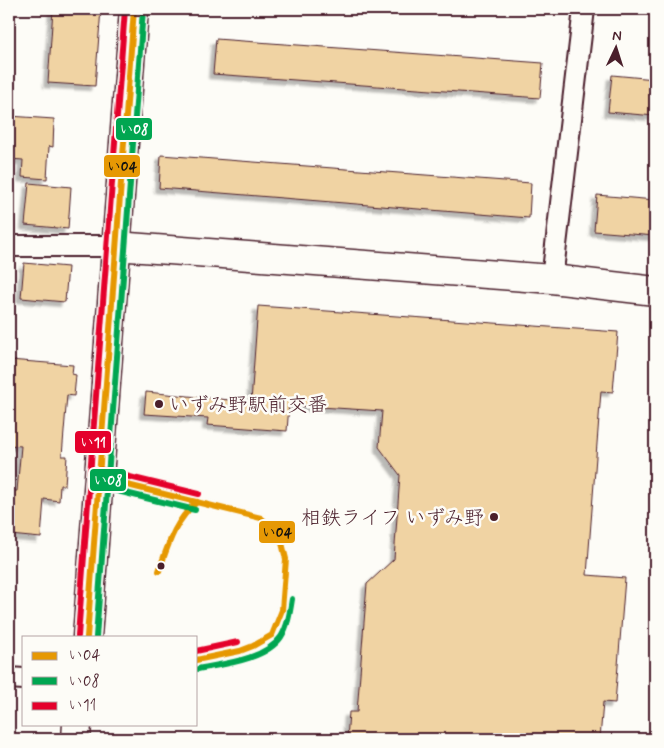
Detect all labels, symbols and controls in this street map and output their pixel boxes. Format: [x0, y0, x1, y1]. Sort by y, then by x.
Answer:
north arrow [592, 22, 642, 72]
text: N [612, 27, 622, 45]
line badge: い08 [115, 117, 153, 141]
text: い08 [119, 121, 149, 139]
line badge: い04 [103, 154, 141, 178]
text: い04 [107, 158, 138, 176]
place label: いずみ野駅前交番 [169, 392, 327, 419]
marker: いずみ野駅前交番 [153, 398, 165, 410]
line badge: い11 [74, 430, 112, 454]
text: い11 [80, 434, 106, 452]
line badge: い08 [89, 468, 127, 492]
text: い08 [93, 472, 123, 490]
place label: 相鉄ライフ いずみ野 [301, 505, 484, 532]
marker: 相鉄ライフ いずみ野 [488, 511, 500, 523]
line badge: い04 [258, 520, 296, 544]
text: い04 [262, 524, 293, 542]
unlabelled marker [156, 561, 166, 571]
legend [22, 636, 198, 726]
text: い04 [68, 646, 101, 666]
text: い08 [68, 672, 100, 692]
text: い11 [68, 696, 96, 716]

